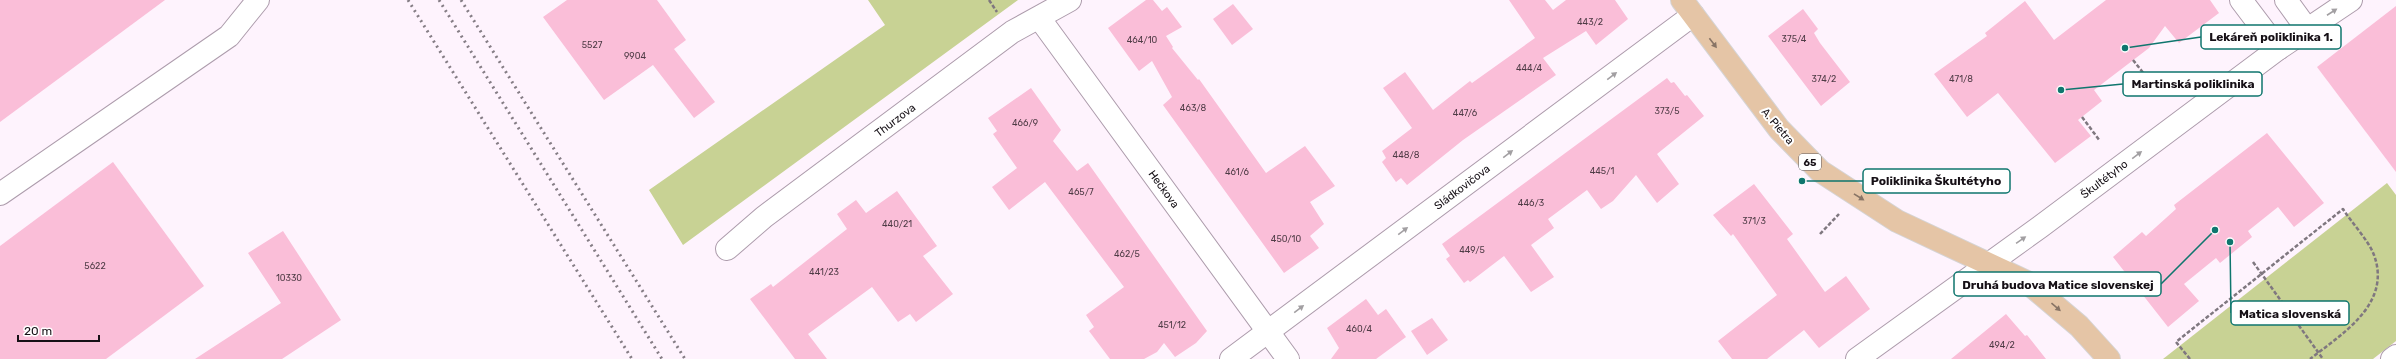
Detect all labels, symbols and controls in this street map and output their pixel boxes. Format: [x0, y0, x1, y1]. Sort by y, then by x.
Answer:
one-way arrow [2327, 8, 2337, 16]
house number: 443/2 [1577, 17, 1603, 27]
callout: Lekáreň poliklinika 1. [2201, 25, 2341, 49]
text: Lekáreň poliklinika 1. [2209, 30, 2333, 44]
house number: 375/4 [1782, 34, 1807, 44]
house number: 464/10 [1127, 35, 1158, 45]
one-way arrow [1709, 37, 1718, 48]
house number: 5527 [582, 40, 603, 50]
house number: 9904 [624, 51, 646, 61]
house number: 444/4 [1516, 63, 1542, 73]
one-way arrow [1606, 72, 1617, 80]
callout: Martinská poliklinika [2123, 72, 2262, 96]
house number: 374/2 [1812, 74, 1836, 84]
house number: 471/8 [1949, 74, 1973, 84]
text: Martinská poliklinika [2131, 77, 2255, 91]
street label: Thurzova [873, 101, 918, 140]
house number: 463/8 [1180, 103, 1206, 113]
house number: 373/5 [1654, 106, 1680, 116]
street label: A. Pietra [1759, 106, 1796, 147]
house number: 447/6 [1453, 108, 1478, 118]
house number: 466/9 [1012, 118, 1038, 128]
one-way arrow [1502, 149, 1513, 158]
house number: 448/8 [1393, 150, 1420, 160]
one-way arrow [2131, 150, 2142, 159]
road number: 65 [1799, 154, 1821, 170]
street label: Škultétyho [2078, 157, 2130, 201]
street label: Sládkovičova [1432, 162, 1493, 213]
house number: 445/1 [1590, 166, 1614, 176]
house number: 461/6 [1225, 167, 1250, 177]
street label: Hečkova [1146, 168, 1182, 211]
callout: Poliklinika Škultétyho [1863, 169, 2010, 193]
text: Poliklinika Škultétyho [1871, 174, 2001, 188]
house number: 465/7 [1068, 187, 1094, 197]
one-way arrow [1854, 193, 1864, 201]
house number: 446/3 [1518, 198, 1544, 208]
house number: 371/3 [1742, 216, 1766, 226]
house number: 440/21 [882, 219, 912, 229]
one-way arrow [1398, 227, 1409, 236]
house number: 450/10 [1271, 234, 1301, 244]
one-way arrow [2016, 236, 2026, 244]
house number: 449/5 [1459, 245, 1485, 255]
house number: 462/5 [1114, 249, 1140, 259]
house number: 5622 [84, 261, 106, 271]
house number: 441/23 [809, 267, 839, 277]
callout: Druhá budova Matice slovenskej [1954, 272, 2161, 296]
house number: 10330 [276, 273, 302, 283]
text: Druhá budova Matice slovenskej [1962, 278, 2154, 292]
callout: Matica slovenská [2231, 301, 2349, 325]
one-way arrow [2051, 302, 2062, 311]
one-way arrow [1294, 305, 1305, 313]
text: Matica slovenská [2239, 307, 2341, 321]
scale bar [18, 317, 99, 343]
house number: 451/12 [1158, 320, 1186, 330]
text: 20 m [24, 324, 52, 338]
house number: 460/4 [1346, 324, 1372, 334]
house number: 494/2 [1989, 340, 2015, 350]

